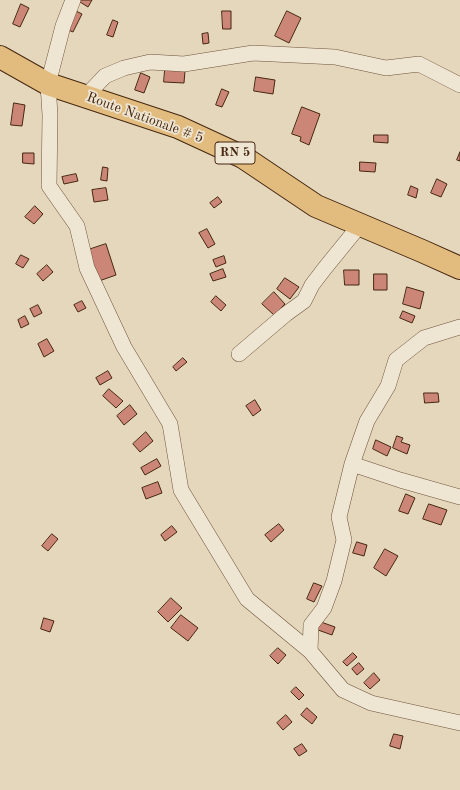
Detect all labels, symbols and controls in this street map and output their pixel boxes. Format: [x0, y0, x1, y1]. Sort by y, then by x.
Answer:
street label: Route Nationale # 5 [84, 89, 206, 147]
road number: RN 5 [215, 142, 255, 164]

